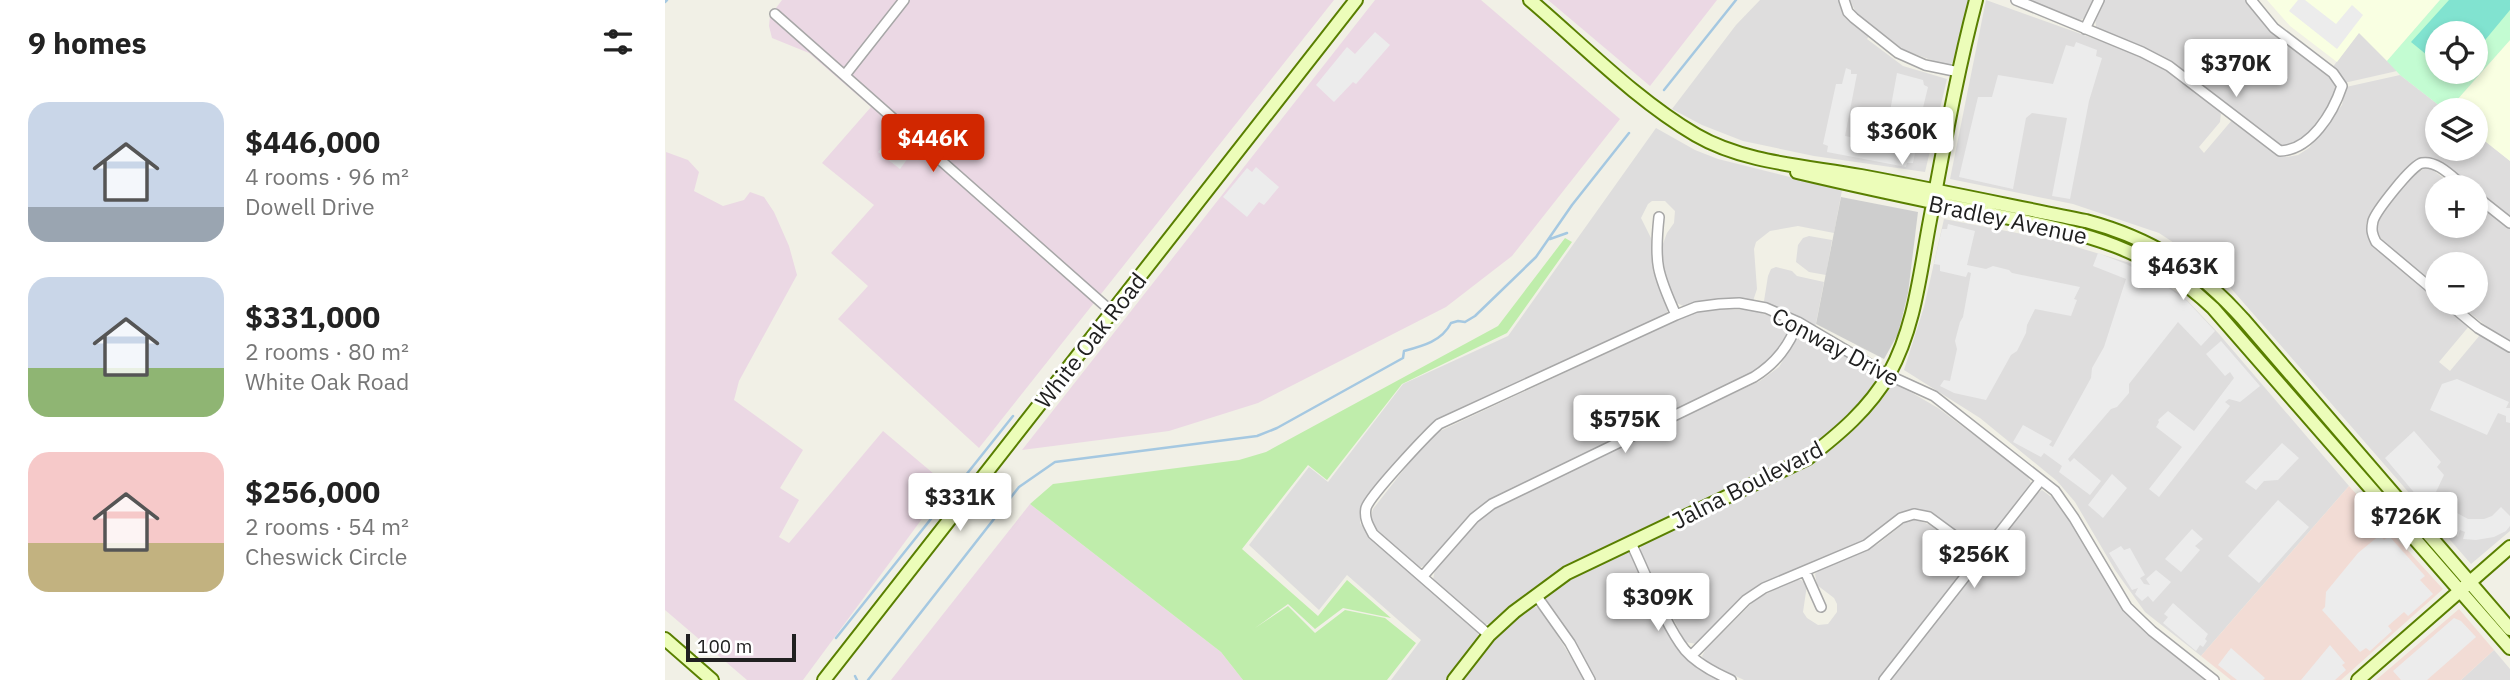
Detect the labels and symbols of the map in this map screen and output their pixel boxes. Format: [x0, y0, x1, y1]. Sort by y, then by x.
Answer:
pin: $370K [2187, 40, 2285, 99]
pin: $360K [1853, 108, 1951, 167]
pin: $446K [884, 114, 982, 174]
street label: Bradley Avenue [1926, 188, 2090, 250]
pin: $463K [2134, 243, 2232, 302]
street label: White Oak Road [1028, 266, 1152, 414]
street label: Conway Drive [1767, 300, 1905, 392]
pin: $575K [1576, 396, 1674, 455]
street label: Jalna Boulevard [1666, 433, 1828, 535]
pin: $331K [911, 474, 1009, 533]
pin: $726K [2357, 492, 2455, 552]
pin: $256K [1925, 530, 2023, 590]
pin: $309K [1609, 574, 1707, 633]
scale bar [686, 631, 796, 663]

